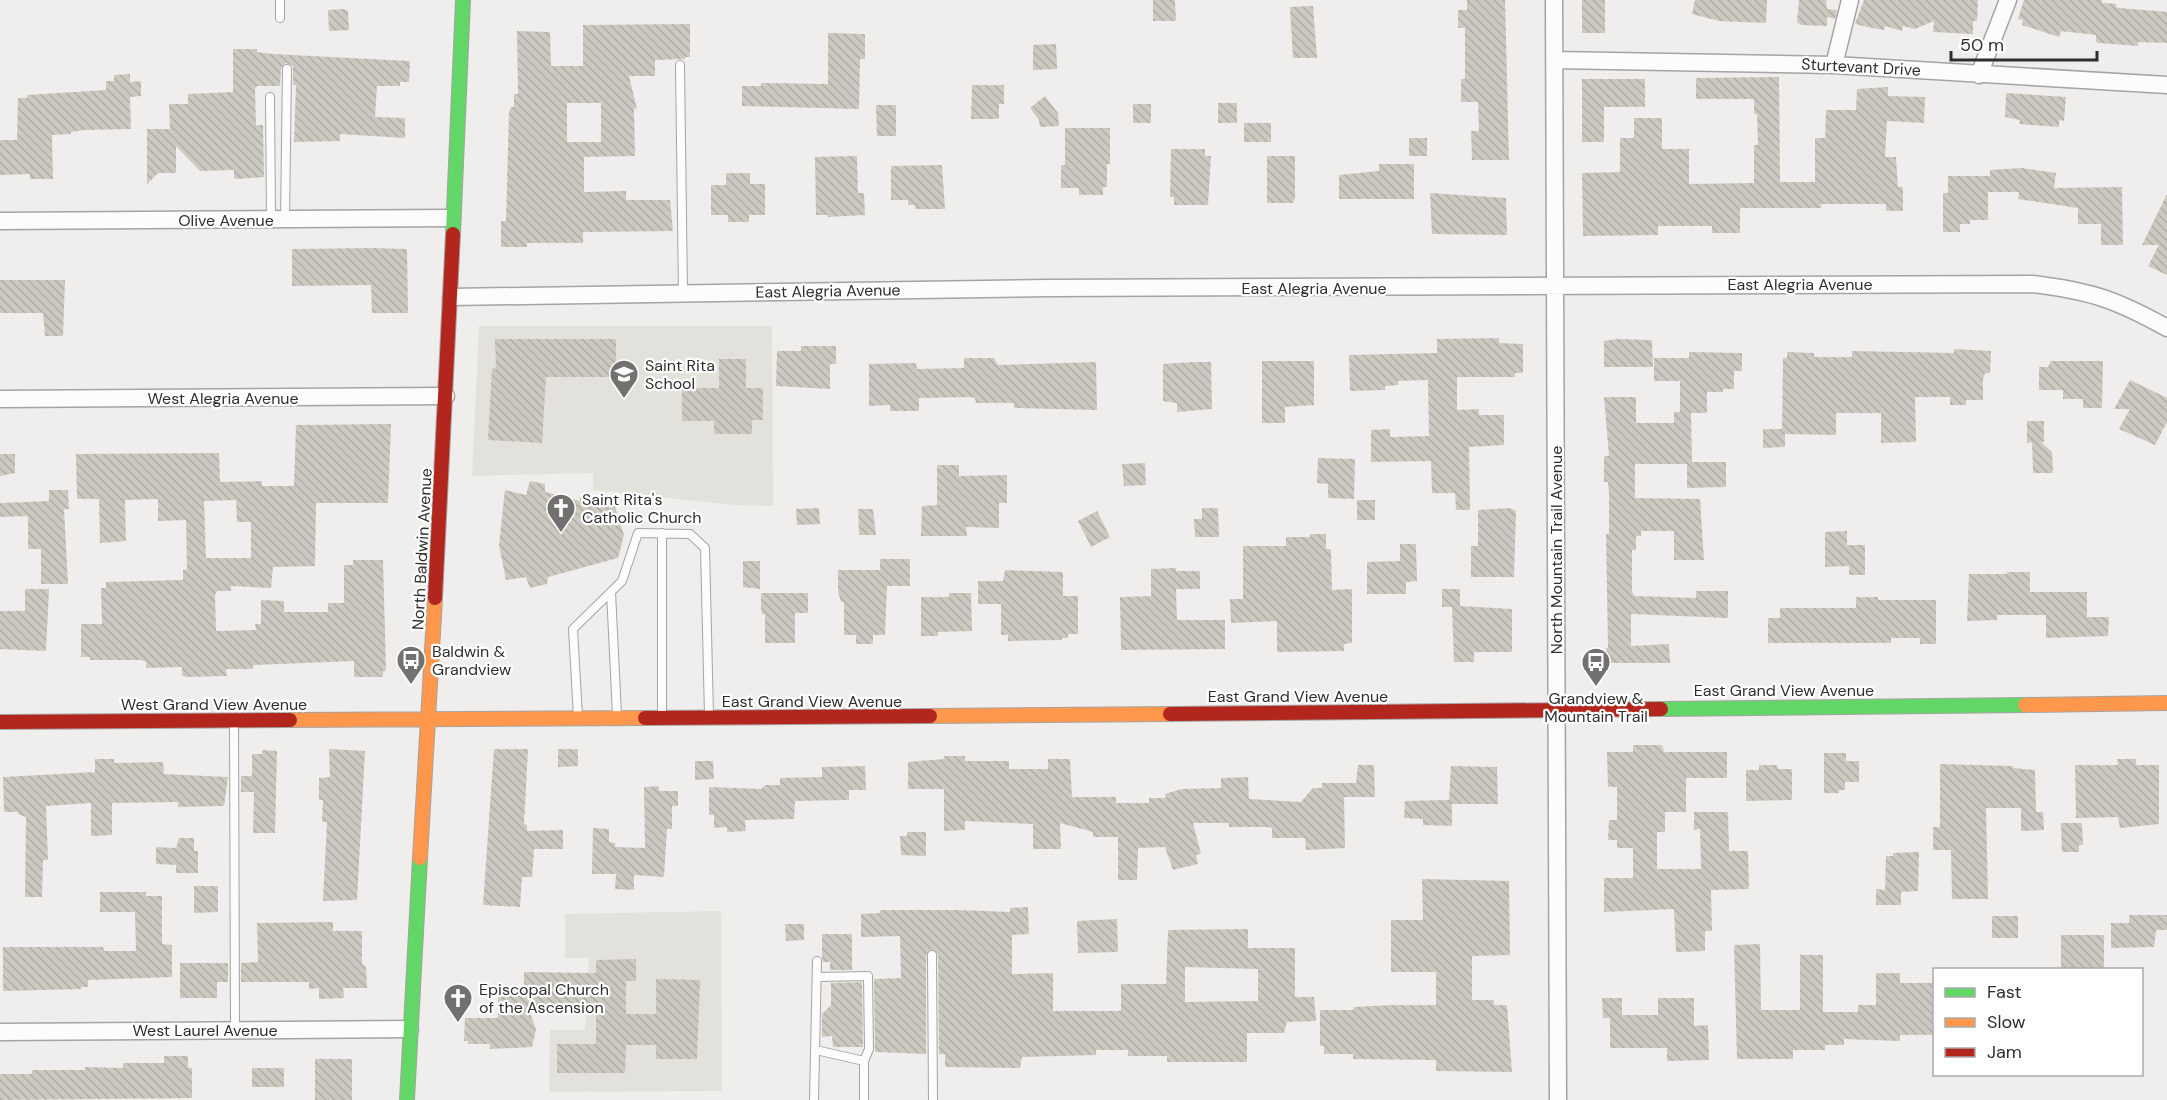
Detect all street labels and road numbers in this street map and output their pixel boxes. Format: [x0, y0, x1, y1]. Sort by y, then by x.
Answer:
street label: Sturtevant Drive [1801, 53, 1921, 81]
street label: Olive Avenue [178, 210, 274, 231]
street label: East Alegria Avenue [1727, 274, 1873, 295]
street label: East Alegria Avenue [1241, 278, 1387, 299]
street label: East Alegria Avenue [755, 279, 901, 303]
street label: West Alegria Avenue [147, 388, 299, 409]
street label: North Mountain Trail Avenue [1546, 446, 1567, 654]
street label: North Baldwin Avenue [407, 468, 437, 630]
street label: East Grand View Avenue [1694, 680, 1874, 701]
street label: East Grand View Avenue [1208, 686, 1388, 707]
street label: East Grand View Avenue [722, 691, 902, 712]
street label: West Grand View Avenue [121, 694, 307, 715]
street label: West Laurel Avenue [132, 1020, 278, 1041]

